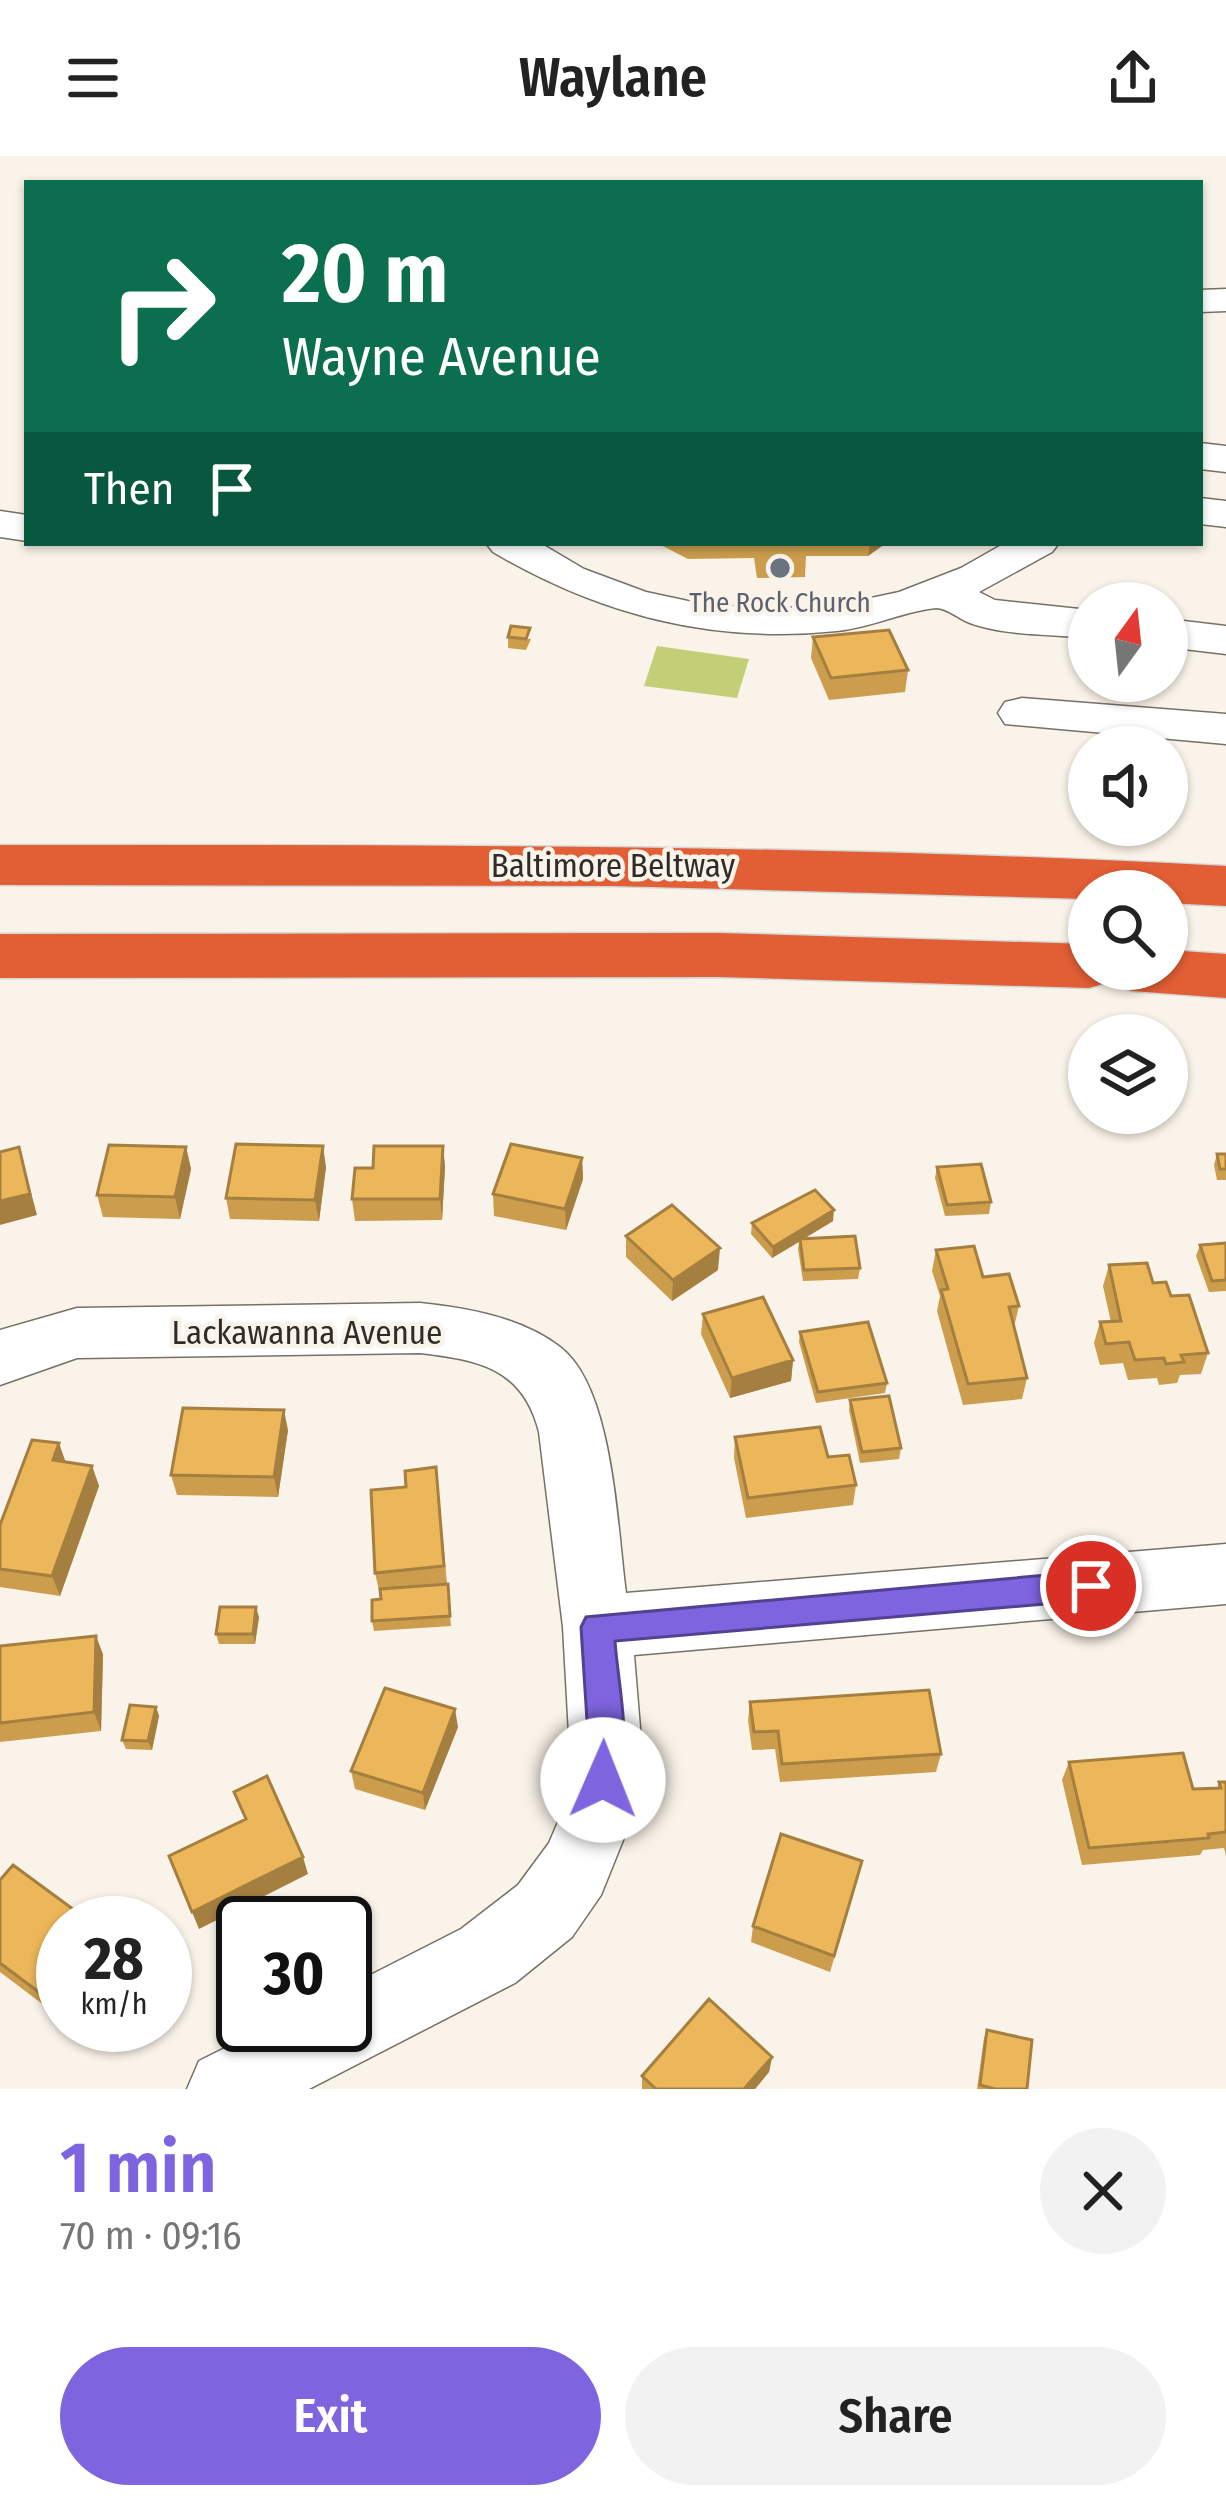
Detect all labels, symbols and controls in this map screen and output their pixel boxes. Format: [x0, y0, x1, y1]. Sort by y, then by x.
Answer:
icon: menu [60, 45, 126, 111]
icon: share [1100, 45, 1166, 111]
text: Waylane [519, 46, 707, 110]
text: 20 m [282, 223, 448, 324]
icon: right [84, 228, 240, 384]
text: Wayne Avenue [282, 325, 601, 389]
icon: arrive [199, 456, 265, 522]
text: Then [84, 462, 175, 516]
marker: The Rock Church [767, 555, 793, 581]
north arrow [1068, 582, 1188, 702]
map controls [1068, 582, 1188, 1134]
place label: The Rock Church [689, 587, 871, 619]
button: sound [1068, 726, 1188, 846]
street label: Baltimore Beltway [491, 846, 736, 886]
button: search [1068, 870, 1188, 990]
button: layers [1068, 1014, 1188, 1134]
street label: Lackawanna Avenue [172, 1313, 442, 1353]
pin [1040, 1535, 1142, 1637]
icon: arrive [1058, 1553, 1124, 1619]
position arrow [540, 1717, 666, 1843]
speed limit sign: 30 [216, 1896, 372, 2052]
text: 28 [84, 1923, 144, 1995]
text: km/h [81, 1986, 147, 2022]
text: 1 min [60, 2125, 217, 2211]
button: close [1040, 2128, 1166, 2254]
text: 70 m · 09:16 [60, 2213, 242, 2259]
button: Exit [60, 2347, 601, 2485]
button: Share [625, 2347, 1166, 2485]

